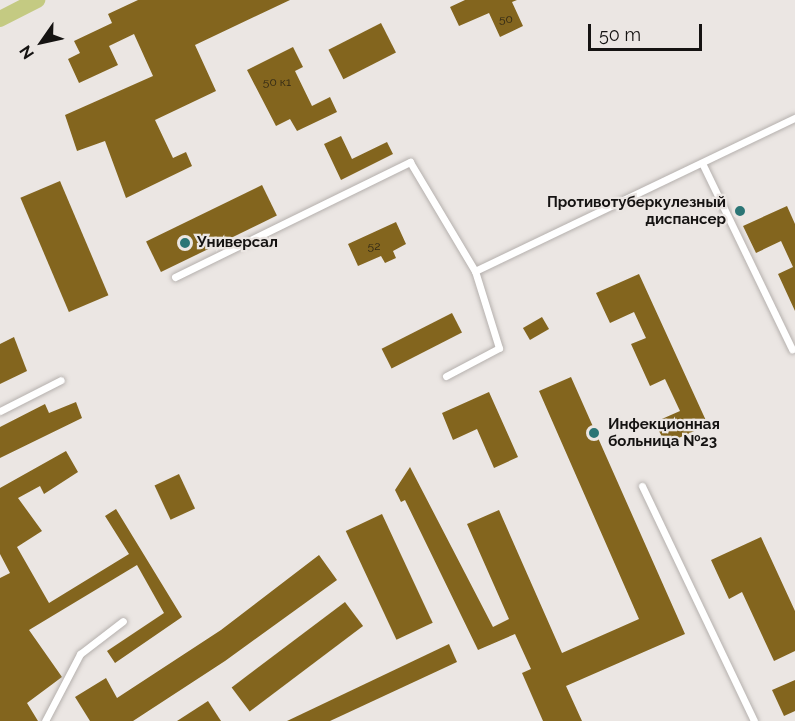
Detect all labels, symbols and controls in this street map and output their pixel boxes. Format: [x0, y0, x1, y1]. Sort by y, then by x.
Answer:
north arrow [12, 12, 72, 72]
scale bar [591, 12, 705, 50]
house number: 50 [499, 13, 513, 27]
text: 50 m [599, 24, 641, 45]
text: N [15, 42, 38, 63]
house number: 50 к1 [263, 76, 291, 90]
place label: Противотуберкулезный диспансер [547, 193, 726, 228]
marker: Противотуберкулезный диспансер [731, 202, 749, 220]
place label: Универсал [197, 234, 278, 252]
marker: Универсал [178, 236, 192, 250]
house number: 52 [368, 240, 380, 254]
place label: Инфекционная больница №23 [608, 415, 720, 450]
marker: Инфекционная больница №23 [585, 424, 603, 442]

